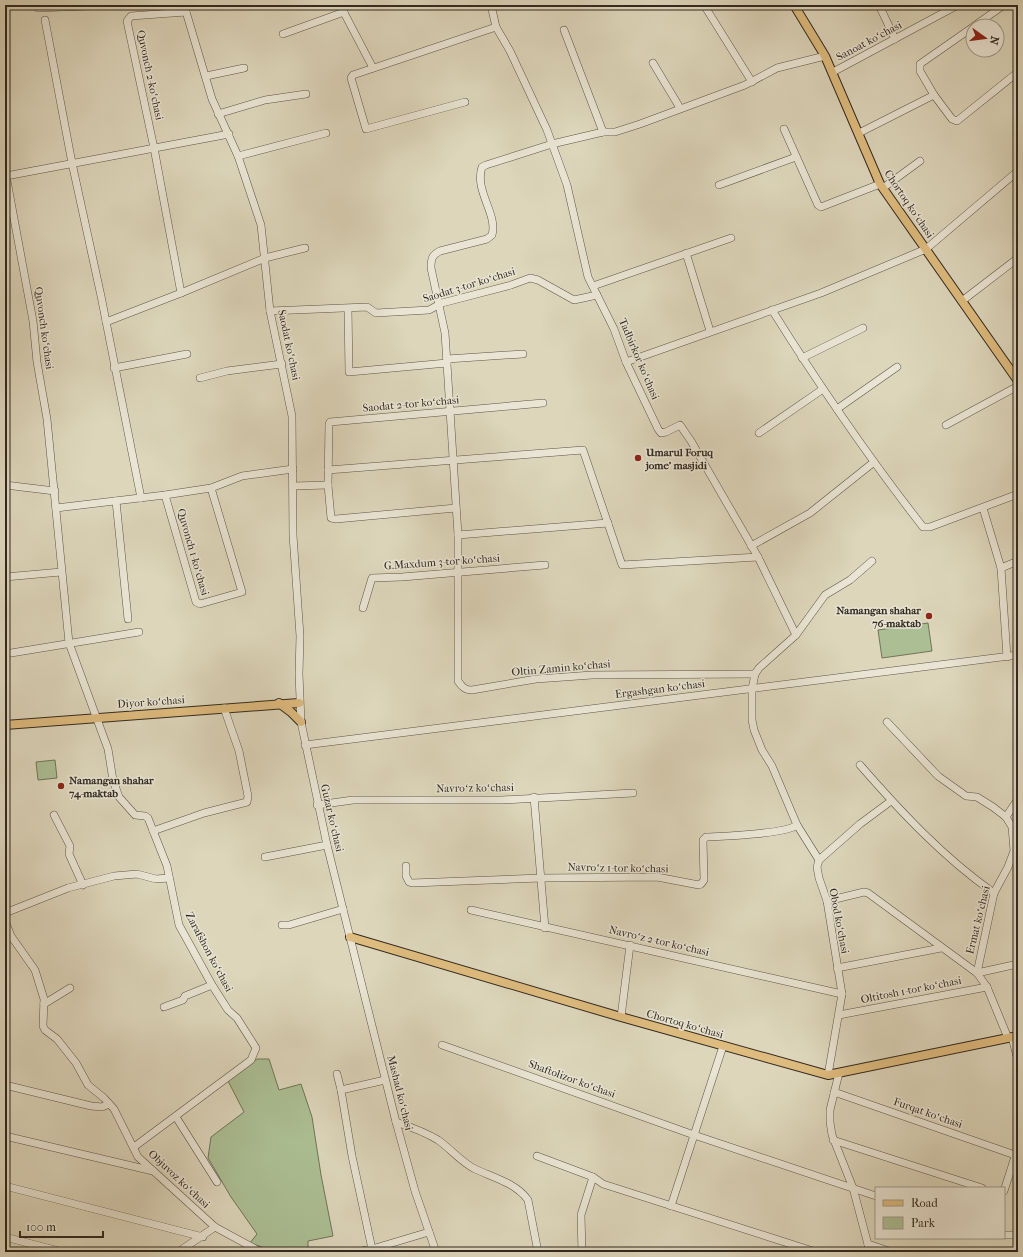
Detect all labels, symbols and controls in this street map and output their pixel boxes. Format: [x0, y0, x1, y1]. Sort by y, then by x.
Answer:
street label: Sanoat koʻchasi [834, 18, 905, 64]
north arrow [965, 18, 1005, 58]
street label: Quvonch 2-koʻchasi [134, 29, 166, 122]
text: N [987, 35, 1002, 47]
street label: Chortoq koʻchasi [881, 167, 937, 241]
street label: Saodat 3-tor koʻchasi [421, 265, 517, 305]
street label: Quvonch koʻchasi [32, 286, 56, 371]
street label: Saodat koʻchasi [275, 309, 303, 382]
street label: Tadbirkor koʻchasi [616, 316, 662, 402]
street label: Saodat 2-tor koʻchasi [362, 393, 461, 415]
place label: Umarul Foruq jome' masjidi [644, 446, 714, 472]
marker: Umarul Foruq jome' masjidi [633, 453, 643, 463]
street label: Quvonch 1-koʻchasi [174, 507, 212, 598]
street label: G.Maxdum 3-tor koʻchasi [384, 551, 501, 573]
place label: Namangan shahar 76-maktab [836, 604, 921, 630]
marker: Namangan shahar 76-maktab [924, 611, 934, 621]
street label: Oltin Zamin koʻchasi [511, 657, 612, 679]
street label: Ergashgan koʻchasi [614, 677, 706, 701]
street label: Diyor koʻchasi [117, 693, 186, 711]
place label: Namangan shahar 74-maktab [68, 774, 154, 800]
marker: Namangan shahar 74-maktab [56, 781, 66, 791]
street label: Navroʻz koʻchasi [436, 781, 515, 795]
street label: Guzar koʻchasi [318, 783, 346, 854]
street label: Navroʻz 1-tor koʻchasi [567, 861, 669, 875]
street label: Ermat koʻchasi [963, 884, 993, 956]
street label: Obod koʻchasi [826, 887, 852, 956]
street label: Zarafshon koʻchasi [183, 910, 236, 995]
street label: Navroʻz 2-tor koʻchasi [608, 923, 711, 959]
street label: Oltitosh 1-tor koʻchasi [860, 974, 963, 1006]
street label: Chortoq koʻchasi [645, 1007, 726, 1041]
street label: Mashad koʻchasi [384, 1054, 416, 1133]
street label: Shaftolizor koʻchasi [527, 1057, 618, 1101]
street label: Furqat koʻchasi [892, 1095, 965, 1131]
street label: Objuvoz koʻchasi [145, 1147, 213, 1211]
legend [875, 1187, 1005, 1239]
text: Road [911, 1196, 938, 1210]
scale bar [20, 1213, 103, 1239]
text: Park [911, 1216, 936, 1230]
text: 100 m [26, 1220, 56, 1234]

